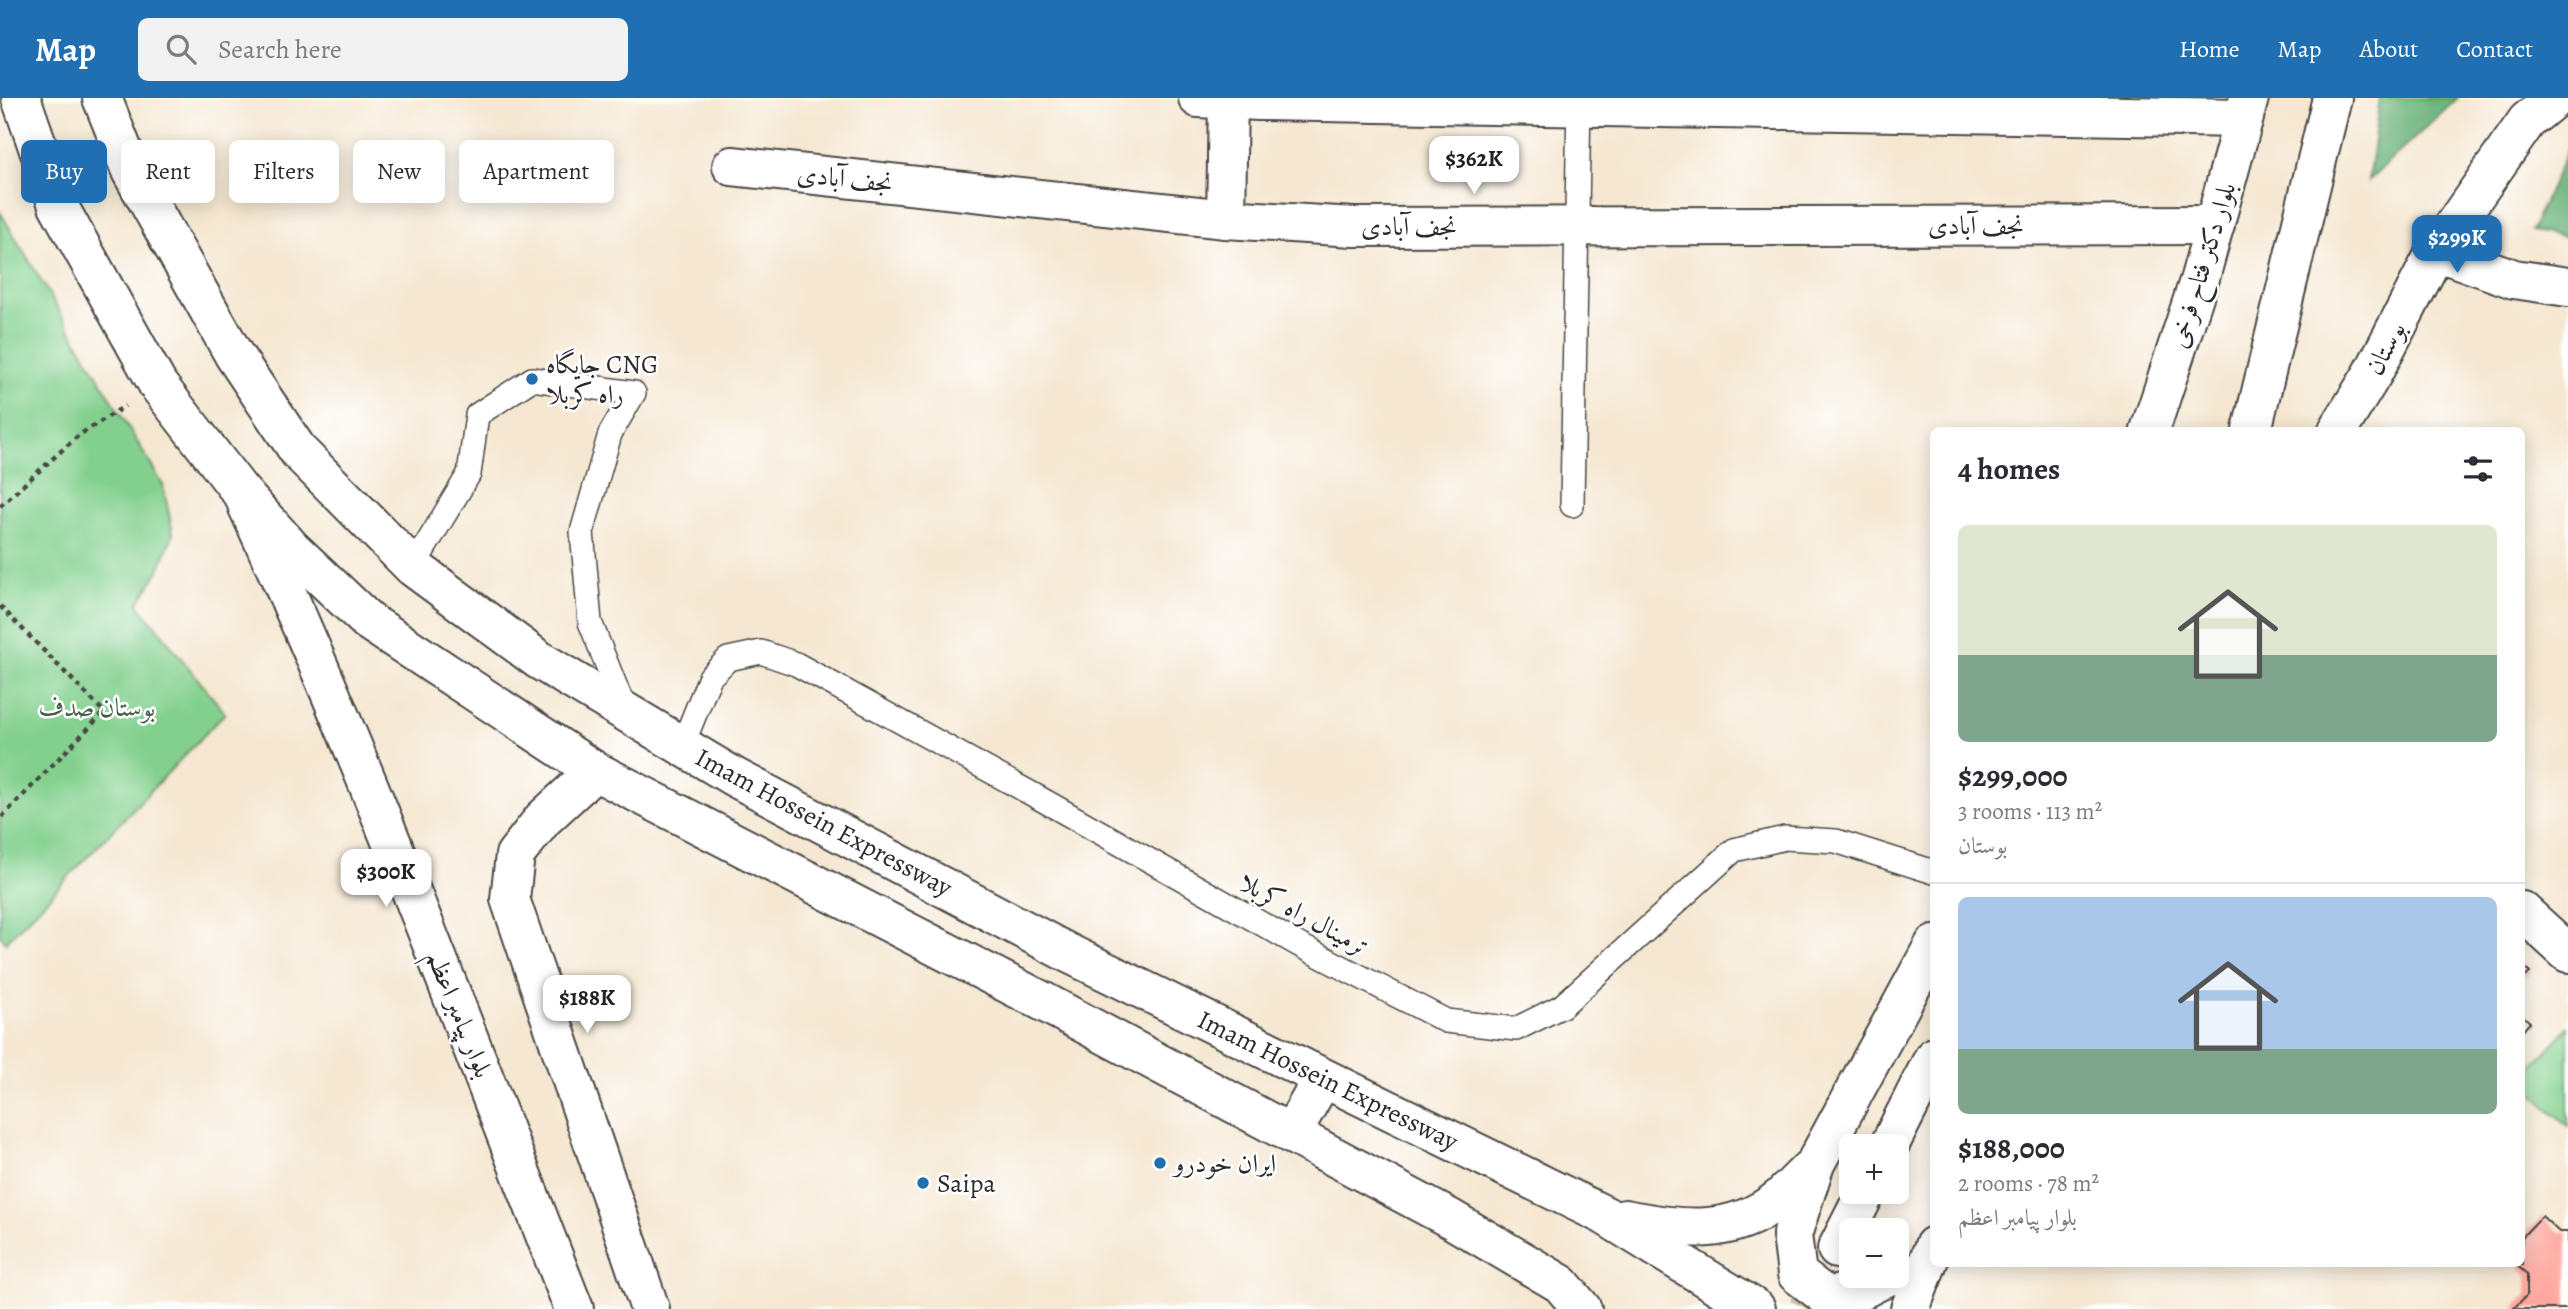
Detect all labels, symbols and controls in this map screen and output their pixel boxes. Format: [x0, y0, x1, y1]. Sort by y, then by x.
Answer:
search box [138, 18, 628, 81]
text: Map [35, 27, 96, 72]
icon: search [162, 30, 200, 68]
text: Search here [218, 32, 342, 67]
text: Home [2179, 33, 2240, 65]
text: Map [2278, 33, 2322, 65]
text: About [2360, 33, 2418, 65]
text: Contact [2456, 33, 2533, 65]
pin: $362K [1425, 136, 1523, 196]
chip: Buy [21, 140, 107, 203]
chip: Rent [121, 140, 215, 203]
chip: Filters [229, 140, 339, 203]
chip: New [353, 140, 445, 203]
chip: Apartment [459, 140, 614, 203]
text: $362K [1445, 143, 1503, 174]
street label: نجف آبادی [795, 156, 895, 201]
street label: بلوار دکتر فتاح فرخی [2161, 178, 2250, 354]
street label: نجف آبادی [1928, 208, 2024, 243]
street label: نجف آبادی [1361, 209, 1457, 244]
pin: $299K [2408, 216, 2506, 275]
text: $299K [2428, 222, 2486, 253]
street label: بوستان [2357, 315, 2414, 381]
place label: جایگاه CNG راه کربلا [546, 347, 658, 412]
marker: جایگاه CNG راه کربلا [524, 371, 540, 387]
text: 4 homes [1958, 449, 2060, 489]
icon: filters [2459, 450, 2497, 488]
icon: home [2165, 571, 2291, 697]
park label: بوستان صدف [39, 690, 155, 725]
street label: Imam Hossein Expressway [689, 740, 959, 905]
text: $299,000 [1958, 756, 2068, 796]
text: 3 rooms · 113 m² [1958, 796, 2102, 827]
text: بوستان [1958, 830, 2007, 861]
pin: $300K [337, 850, 435, 909]
text: $300K [357, 856, 415, 887]
street label: ترمینال راه کربلا [1233, 864, 1375, 964]
icon: home [2165, 943, 2291, 1069]
street label: بلوار پیامبر اعظم [412, 945, 501, 1086]
pin: $188K [538, 976, 636, 1035]
text: $188K [559, 982, 615, 1013]
street label: Imam Hossein Expressway [1192, 1002, 1464, 1159]
text: $188,000 [1958, 1128, 2065, 1168]
map controls [1839, 1134, 1909, 1288]
button: + [1839, 1134, 1909, 1204]
place label: ایران خودرو [1171, 1146, 1276, 1181]
marker: ایران خودرو [1152, 1155, 1168, 1171]
place label: Saipa [937, 1166, 996, 1201]
text: 2 rooms · 78 m² [1958, 1168, 2099, 1199]
marker: Saipa [915, 1175, 931, 1191]
text: بلوار پیامبر اعظم [1958, 1202, 2077, 1233]
button: − [1839, 1218, 1909, 1288]

